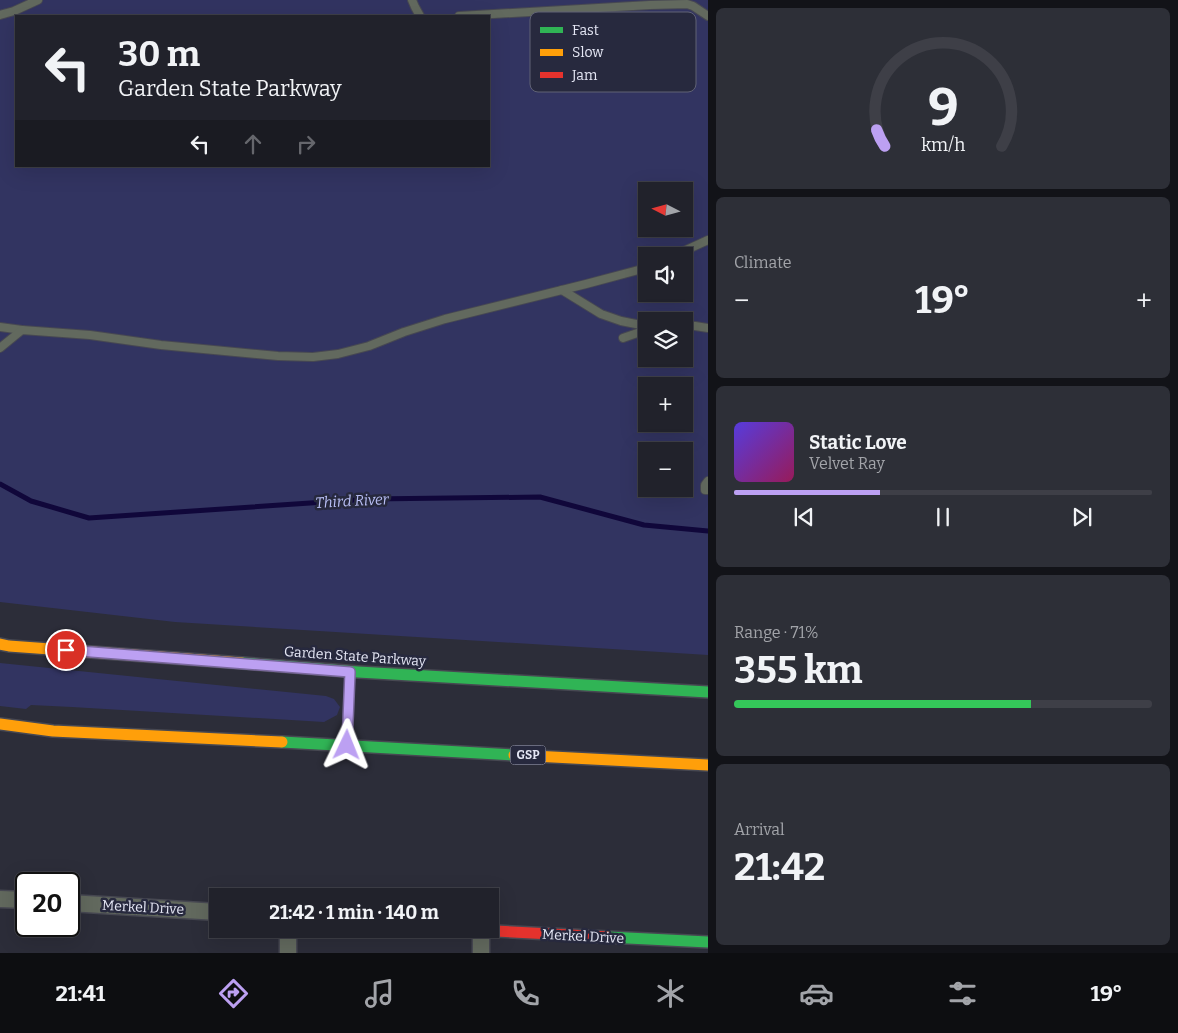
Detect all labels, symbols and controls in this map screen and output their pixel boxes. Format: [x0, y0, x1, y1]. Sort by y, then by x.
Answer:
legend [530, 12, 696, 92]
text: Fast [572, 22, 599, 39]
text: 30 m [118, 33, 200, 75]
icon: left [35, 35, 100, 100]
text: Slow [572, 44, 604, 61]
text: Jam [571, 67, 598, 84]
text: Garden State Parkway [118, 75, 342, 102]
text: 9 [928, 76, 958, 139]
icon: left [186, 130, 214, 158]
icon: ahead [239, 130, 267, 158]
icon: right [292, 130, 320, 158]
text: km/h [921, 134, 965, 156]
north arrow [638, 182, 692, 238]
map controls [638, 182, 693, 497]
button: sound [638, 247, 693, 302]
text: Climate [734, 253, 792, 272]
text: 19° [915, 277, 970, 323]
text: − [734, 284, 749, 317]
text: + [1136, 284, 1152, 317]
button: layers [638, 312, 693, 367]
button: + [638, 377, 693, 432]
text: Static Love [809, 431, 907, 454]
button: − [638, 442, 693, 497]
text: Velvet Ray [809, 454, 885, 473]
water label: Third River [315, 490, 390, 512]
icon: previous [790, 503, 818, 531]
icon: pause [929, 503, 957, 531]
icon: next [1068, 503, 1096, 531]
text: Range · 71% [734, 623, 819, 642]
pin [45, 629, 87, 671]
icon: arrive [52, 636, 80, 664]
street label: Garden State Parkway [283, 643, 427, 670]
text: 355 km [734, 647, 863, 693]
position arrow [320, 718, 372, 770]
road number: GSP [510, 746, 546, 764]
text: Arrival [734, 820, 785, 839]
text: 21:42 [734, 844, 825, 890]
speed limit sign: 20 [15, 872, 80, 937]
street label: Merkel Drive [101, 897, 185, 918]
text: 21:42 · 1 min · 140 m [269, 901, 439, 924]
street label: Merkel Drive [541, 926, 625, 947]
icon: directions [216, 976, 251, 1011]
icon: music [362, 976, 397, 1011]
icon: phone [508, 976, 543, 1011]
icon: climate [653, 976, 688, 1011]
icon: car [799, 976, 834, 1011]
icon: filters [945, 976, 980, 1011]
text: 21:41 [55, 980, 105, 1007]
text: 19° [1091, 980, 1123, 1007]

